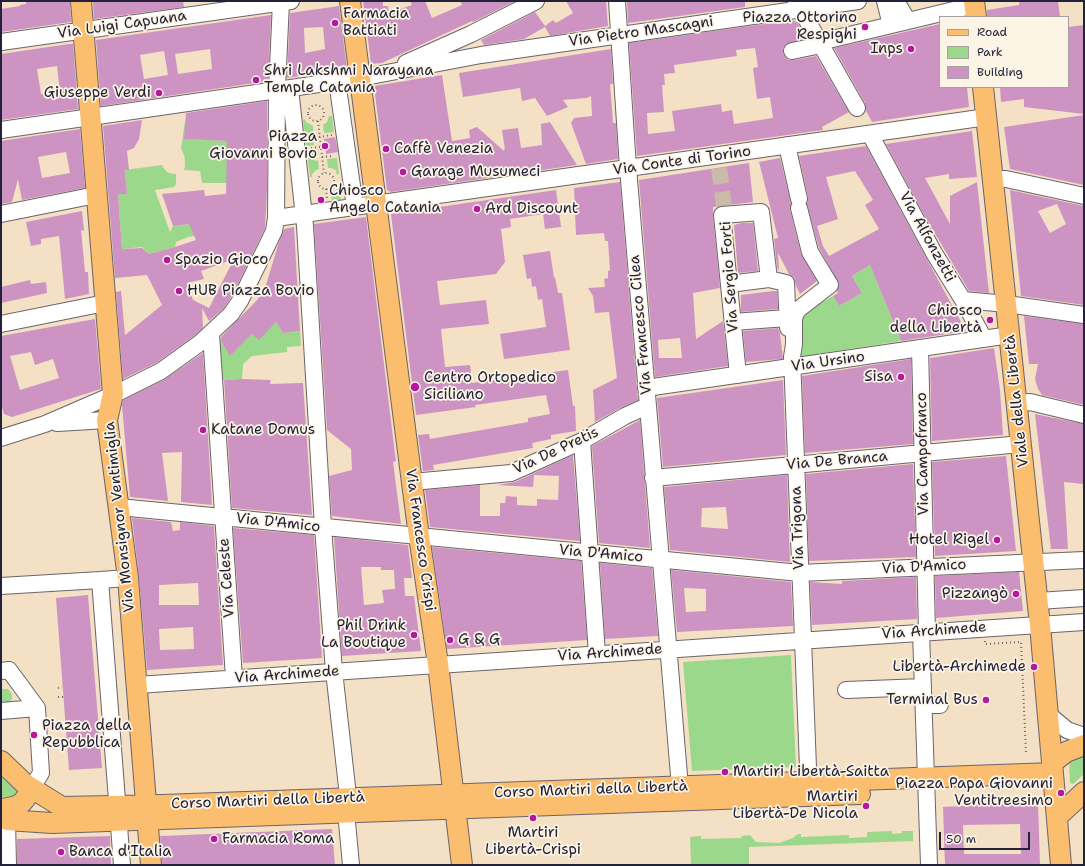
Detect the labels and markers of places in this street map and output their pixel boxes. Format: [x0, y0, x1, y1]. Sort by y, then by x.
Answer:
place label: Farmacia Battiati [343, 5, 409, 40]
place label: Piazza Ottorino Respighi [743, 9, 857, 44]
marker: Farmacia Battiati [330, 18, 340, 28]
marker: Piazza Ottorino Respighi [860, 22, 870, 32]
place label: Inps [870, 40, 903, 58]
marker: Inps [906, 44, 916, 54]
place label: Shri Lakshmi Narayana Temple Catania [264, 62, 434, 97]
marker: Shri Lakshmi Narayana Temple Catania [251, 75, 261, 85]
place label: Giuseppe Verdi [44, 84, 151, 102]
marker: Giuseppe Verdi [154, 88, 164, 98]
place label: Piazza Giovanni Bovio [209, 128, 317, 163]
place label: Caffè Venezia [394, 140, 493, 158]
marker: Piazza Giovanni Bovio [320, 141, 330, 151]
marker: Caffè Venezia [381, 144, 391, 154]
place label: Garage Musumeci [411, 163, 541, 181]
marker: Garage Musumeci [398, 167, 408, 177]
place label: Chiosco Angelo Catania [329, 182, 441, 217]
marker: Chiosco Angelo Catania [316, 195, 326, 205]
place label: Ard Discount [485, 200, 578, 218]
marker: Ard Discount [472, 204, 482, 214]
place label: Spazio Gioco [175, 251, 268, 269]
marker: Spazio Gioco [162, 255, 172, 265]
place label: HUB Piazza Bovio [187, 282, 314, 300]
marker: HUB Piazza Bovio [174, 286, 184, 296]
place label: Chiosco della Libertà [890, 302, 982, 337]
marker: Chiosco della Libertà [985, 315, 995, 325]
place label: Sisa [864, 368, 893, 386]
place label: Centro Ortopedico Siciliano [424, 369, 556, 404]
marker: Sisa [896, 372, 906, 382]
marker: Centro Ortopedico Siciliano [409, 381, 421, 393]
place label: Katane Domus [211, 421, 315, 439]
marker: Katane Domus [198, 425, 208, 435]
place label: Hotel Rigel [909, 531, 989, 549]
marker: Hotel Rigel [992, 535, 1002, 545]
place label: Pizzangò [942, 585, 1008, 603]
marker: Pizzangò [1011, 589, 1021, 599]
place label: Phil Drink La Boutique [321, 617, 406, 652]
marker: Phil Drink La Boutique [409, 630, 419, 640]
place label: G & G [458, 631, 500, 649]
marker: G & G [445, 635, 455, 645]
place label: Libertà-Archimede [893, 658, 1026, 676]
marker: Libertà-Archimede [1029, 662, 1039, 672]
place label: Terminal Bus [886, 691, 978, 709]
marker: Terminal Bus [981, 695, 991, 705]
place label: Piazza della Repubblica [42, 717, 132, 752]
marker: Piazza della Repubblica [29, 730, 39, 740]
place label: Martiri Libertà-Saitta [733, 763, 889, 781]
marker: Martiri Libertà-Saitta [720, 767, 730, 777]
place label: Piazza Papa Giovanni Ventitreesimo [896, 775, 1053, 810]
place label: Martiri Libertà-De Nicola [733, 788, 858, 823]
marker: Piazza Papa Giovanni Ventitreesimo [1056, 788, 1066, 798]
marker: Martiri Libertà-De Nicola [861, 801, 871, 811]
marker: Martiri Libertà-Crispi [528, 813, 538, 823]
place label: Martiri Libertà-Crispi [485, 824, 581, 859]
place label: Farmacia Roma [222, 830, 334, 848]
marker: Farmacia Roma [209, 834, 219, 844]
place label: Banca d'Italia [69, 843, 172, 861]
marker: Banca d'Italia [56, 847, 66, 857]

